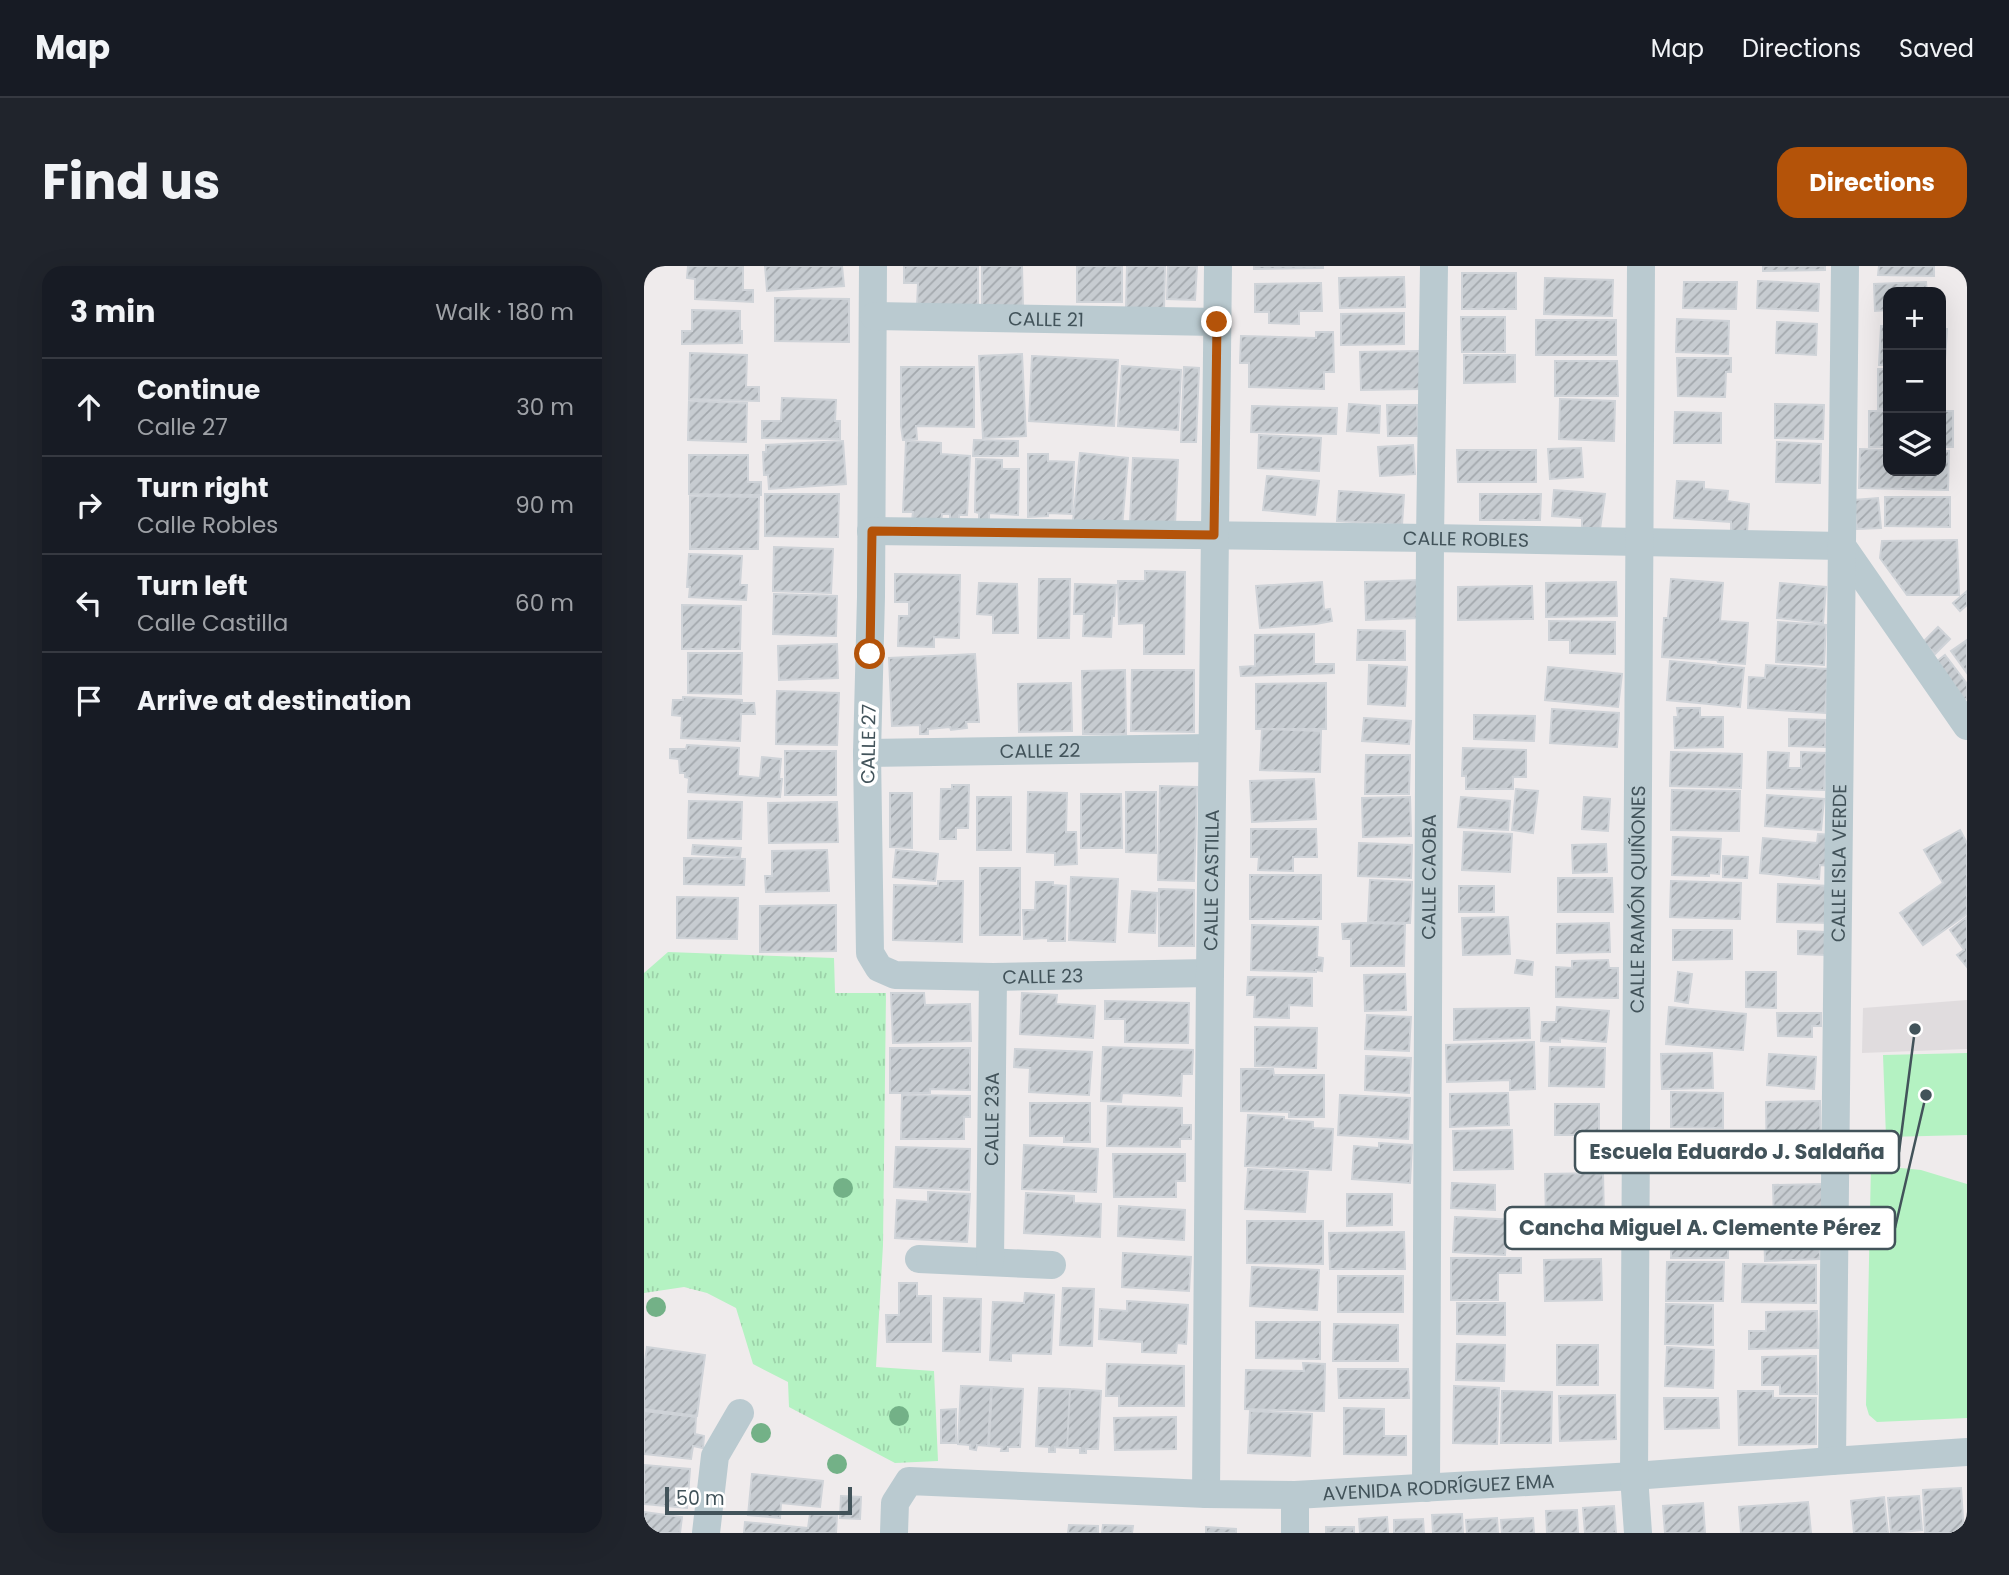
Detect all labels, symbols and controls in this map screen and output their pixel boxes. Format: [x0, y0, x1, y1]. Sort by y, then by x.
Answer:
text: Map [35, 24, 110, 71]
text: Map [1651, 32, 1704, 65]
text: Directions [1742, 32, 1861, 65]
text: Saved [1899, 32, 1974, 65]
button: Directions [1777, 147, 1967, 218]
text: Find us [42, 148, 220, 216]
map controls [1883, 287, 1946, 476]
button: + [1883, 287, 1946, 350]
text: 3 min [70, 290, 155, 333]
text: Walk · 180 m [435, 296, 574, 328]
street label: CALLE 21 [1008, 305, 1084, 334]
route end [1201, 306, 1232, 337]
button: − [1883, 350, 1946, 413]
text: Continue [137, 372, 260, 408]
icon: ahead [70, 388, 108, 426]
text: 30 m [516, 391, 574, 423]
text: Calle 27 [137, 411, 228, 443]
button: layers [1883, 413, 1946, 476]
text: Turn right [137, 470, 269, 506]
icon: right [70, 486, 108, 524]
text: 90 m [515, 489, 574, 521]
text: Calle Robles [137, 509, 278, 541]
street label: CALLE ROBLES [1403, 525, 1529, 554]
text: Turn left [137, 568, 248, 604]
icon: left [70, 584, 108, 622]
text: 60 m [515, 587, 574, 619]
text: Calle Castilla [137, 607, 288, 639]
route start [854, 638, 885, 669]
icon: arrive [70, 682, 108, 720]
text: Arrive at destination [137, 683, 412, 719]
street label: CALLE 27 [854, 704, 883, 784]
street label: CALLE 22 [999, 737, 1081, 765]
street label: CALLE ISLA VERDE [1825, 784, 1853, 942]
street label: CALLE RAMÓN QUIÑONES [1624, 785, 1652, 1013]
street label: CALLE CASTILLA [1197, 809, 1226, 951]
street label: CALLE CAOBA [1415, 814, 1443, 940]
street label: CALLE 23 [1002, 962, 1084, 991]
street label: CALLE 23A [978, 1072, 1006, 1166]
callout: Escuela Eduardo J. Saldaña [1575, 1131, 1899, 1173]
text: Escuela Eduardo J. Saldaña [1589, 1137, 1885, 1166]
callout: Cancha Miguel A. Clemente Pérez [1505, 1207, 1895, 1249]
text: Cancha Miguel A. Clemente Pérez [1519, 1213, 1881, 1242]
street label: AVENIDA RODRÍGUEZ EMA [1322, 1467, 1556, 1507]
scale bar [665, 1484, 852, 1516]
text: 50 m [676, 1485, 725, 1512]

